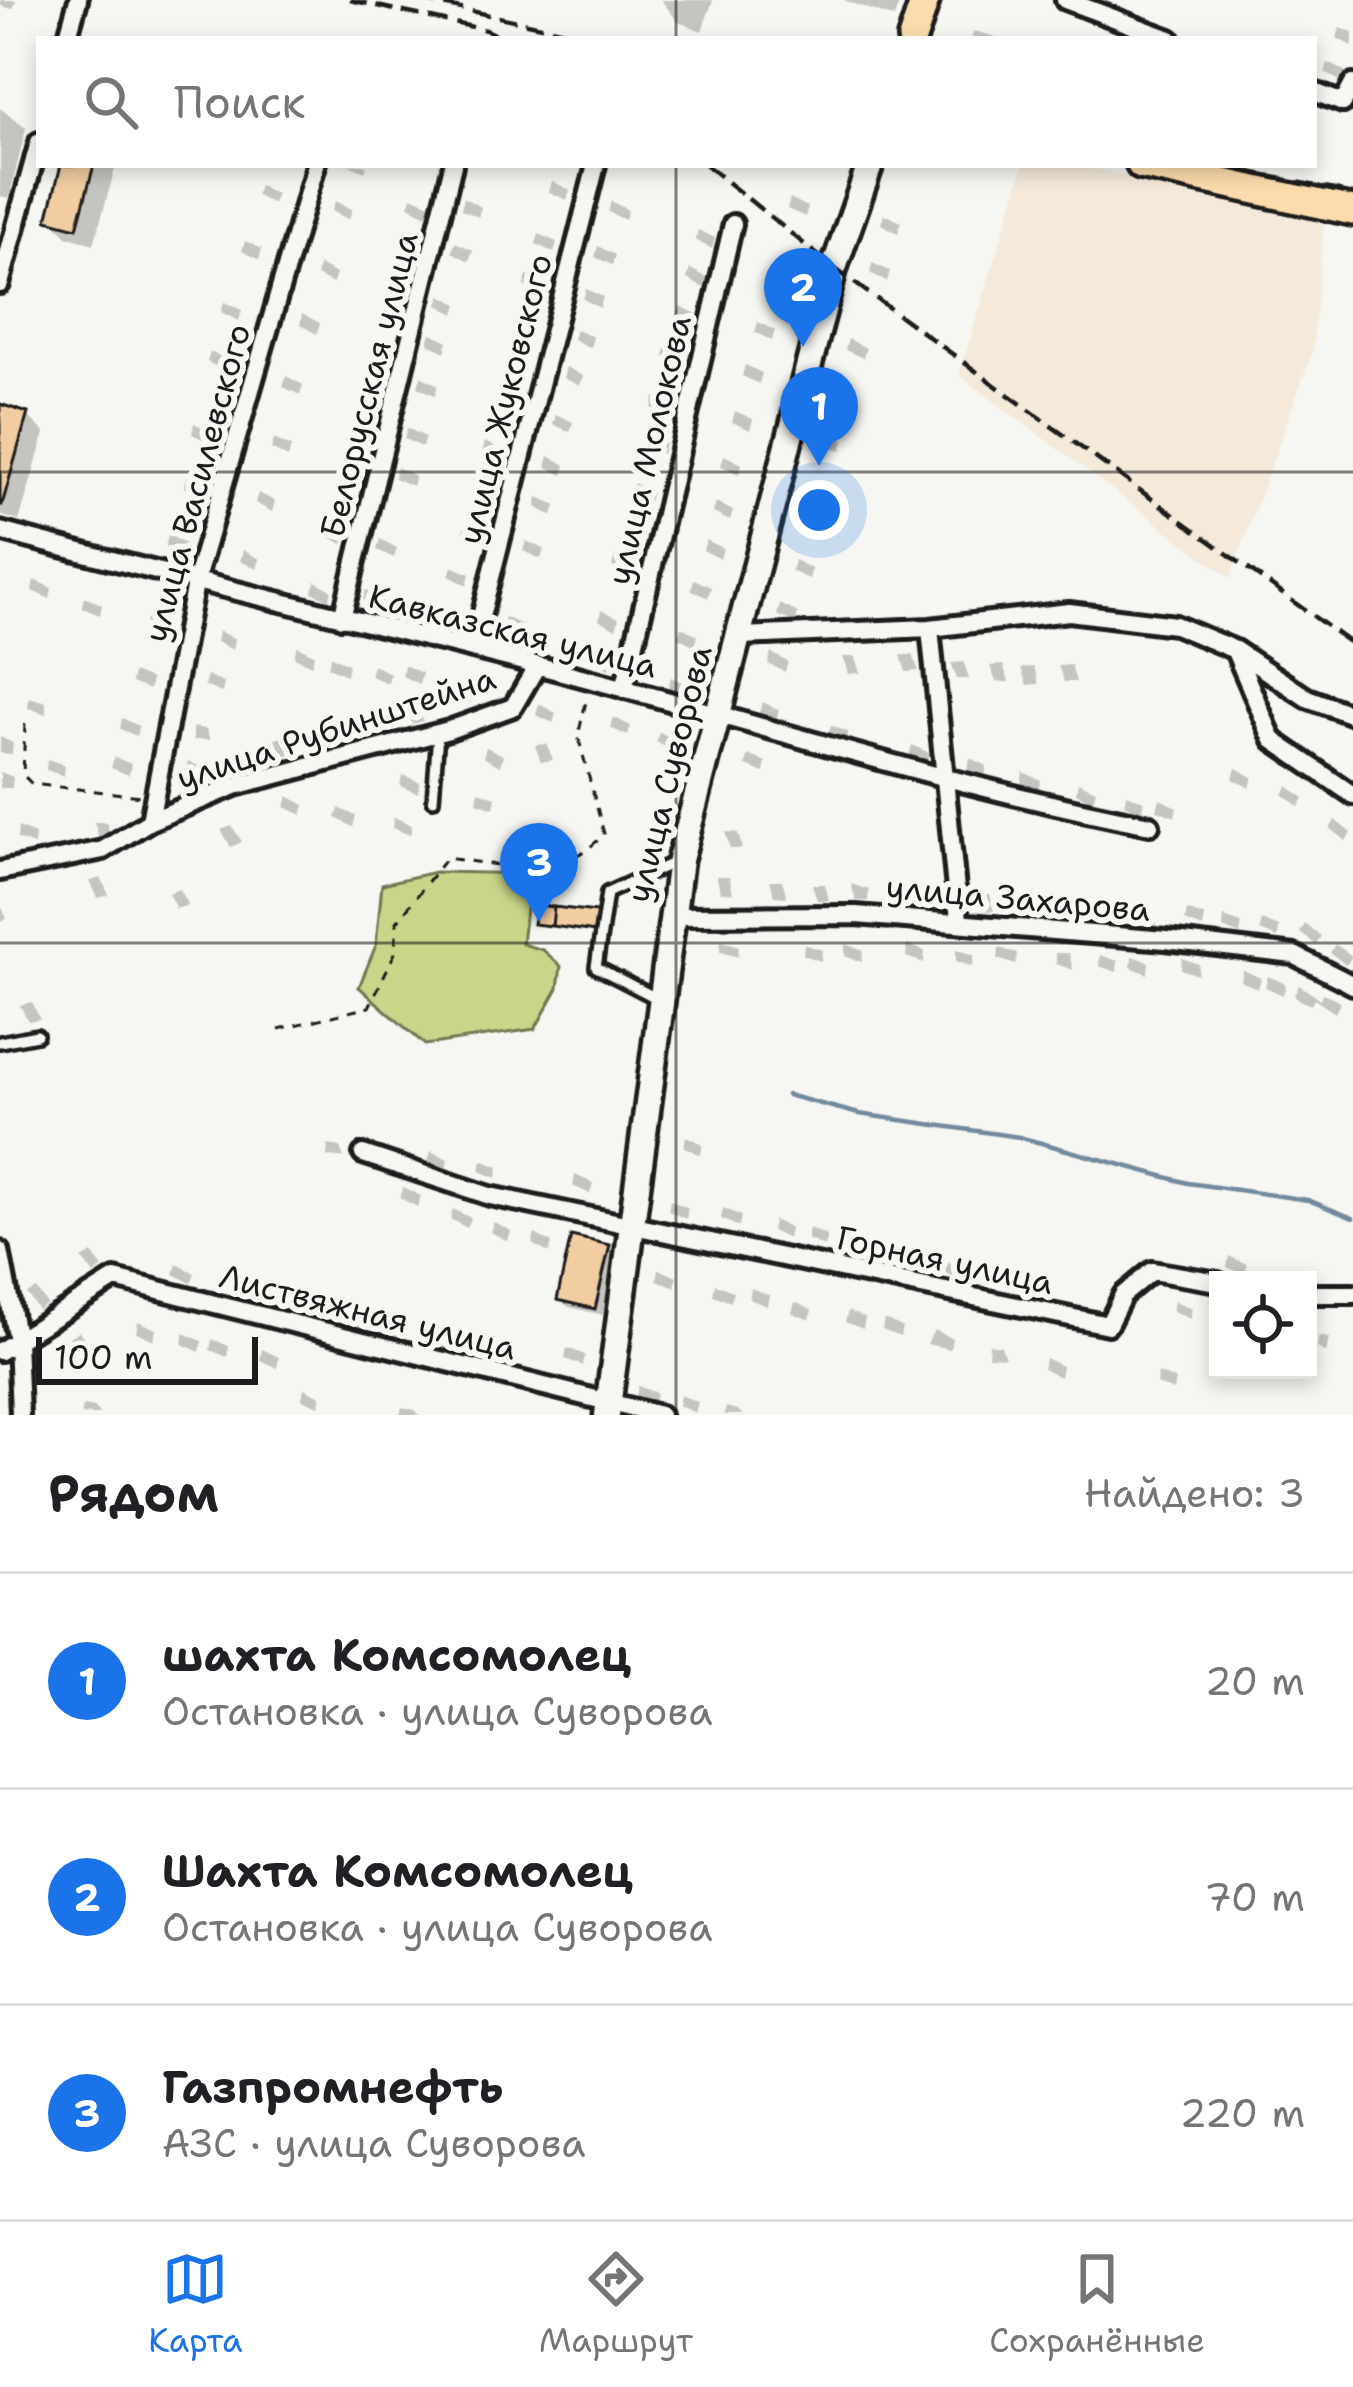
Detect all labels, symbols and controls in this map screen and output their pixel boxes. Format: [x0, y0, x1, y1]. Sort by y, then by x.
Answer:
search box [36, 36, 1317, 168]
icon: search [78, 69, 144, 135]
text: Поиск [174, 72, 305, 132]
street label: Белорусская улица [309, 227, 429, 543]
pin: 2 [764, 248, 842, 347]
street label: улица Жуковского [447, 249, 563, 549]
street label: улица Молокова [596, 311, 702, 589]
street label: улица Василевского [133, 319, 261, 647]
pin: 1 [780, 367, 858, 466]
your location [789, 480, 849, 540]
street label: Кавказская улица [364, 573, 662, 689]
street label: улица Суворова [615, 641, 723, 907]
street label: улица Рубинштейна [171, 655, 501, 801]
pin: 3 [500, 823, 578, 922]
street label: улица Захарова [884, 864, 1152, 932]
street label: Горная улица [833, 1215, 1057, 1305]
street label: Листвяжная улица [215, 1253, 521, 1371]
map controls [1209, 1271, 1317, 1379]
button: locate [1209, 1271, 1317, 1379]
scale bar [36, 1331, 258, 1384]
text: 100 m [54, 1335, 153, 1380]
text: Рядом [48, 1459, 219, 1527]
text: Найдено: 3 [1084, 1467, 1305, 1519]
text: шахта Комсомолец [162, 1625, 631, 1685]
text: 1 [78, 1655, 96, 1707]
text: 20 m [1205, 1655, 1305, 1707]
text: Остановка · улица Суворова [162, 1685, 712, 1737]
text: Шахта Комсомолец [162, 1841, 633, 1901]
text: 2 [73, 1871, 101, 1923]
text: 70 m [1204, 1871, 1305, 1923]
text: Остановка · улица Суворова [162, 1901, 712, 1953]
text: Газпромнефть [162, 2057, 503, 2117]
text: 3 [73, 2087, 101, 2139]
text: 220 m [1179, 2087, 1305, 2139]
text: АЗС · улица Суворова [162, 2117, 586, 2169]
tab: Карта [148, 2246, 243, 2363]
tab: Маршрут [539, 2246, 693, 2363]
tab: Сохранённые [989, 2246, 1205, 2363]

